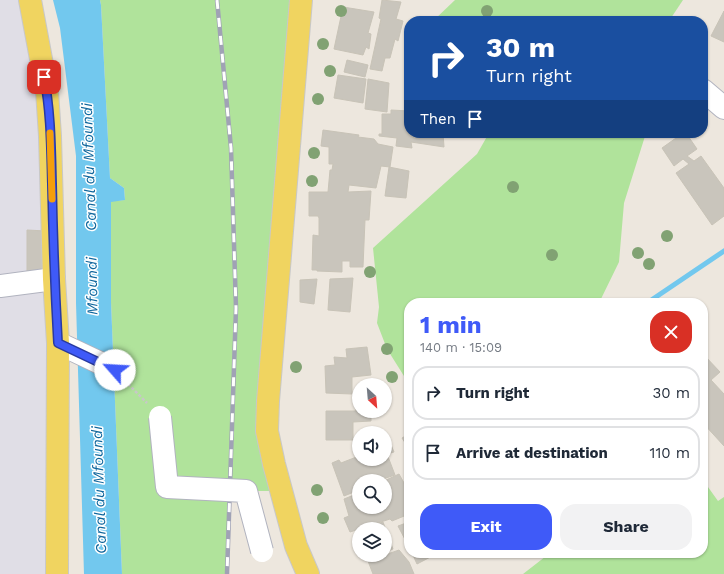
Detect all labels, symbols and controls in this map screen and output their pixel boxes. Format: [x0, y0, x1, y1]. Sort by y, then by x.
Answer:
text: 30 m [486, 31, 555, 64]
icon: right [420, 32, 472, 84]
pin [27, 60, 61, 94]
text: Turn right [486, 65, 572, 86]
icon: arrive [33, 66, 55, 88]
water label: Canal du Mfoundi [78, 102, 100, 231]
icon: arrive [464, 108, 486, 130]
text: Then [420, 110, 456, 128]
water label: Mfoundi [82, 256, 102, 315]
text: 1 min [420, 311, 482, 339]
button: close [650, 311, 692, 353]
text: 140 m · 15:09 [420, 340, 502, 355]
position arrow [94, 349, 136, 391]
north arrow [352, 378, 392, 418]
map controls [352, 378, 392, 562]
icon: right [422, 382, 444, 404]
text: Turn right [456, 384, 529, 402]
text: 30 m [653, 384, 690, 402]
water label: Canal du Mfoundi [88, 425, 110, 554]
button: sound [352, 426, 392, 466]
icon: arrive [422, 442, 444, 464]
text: Arrive at destination [456, 444, 608, 462]
text: 110 m [650, 444, 690, 462]
button: search [352, 474, 392, 514]
button: Exit [420, 504, 552, 550]
button: Share [560, 504, 692, 550]
button: layers [352, 522, 392, 562]

